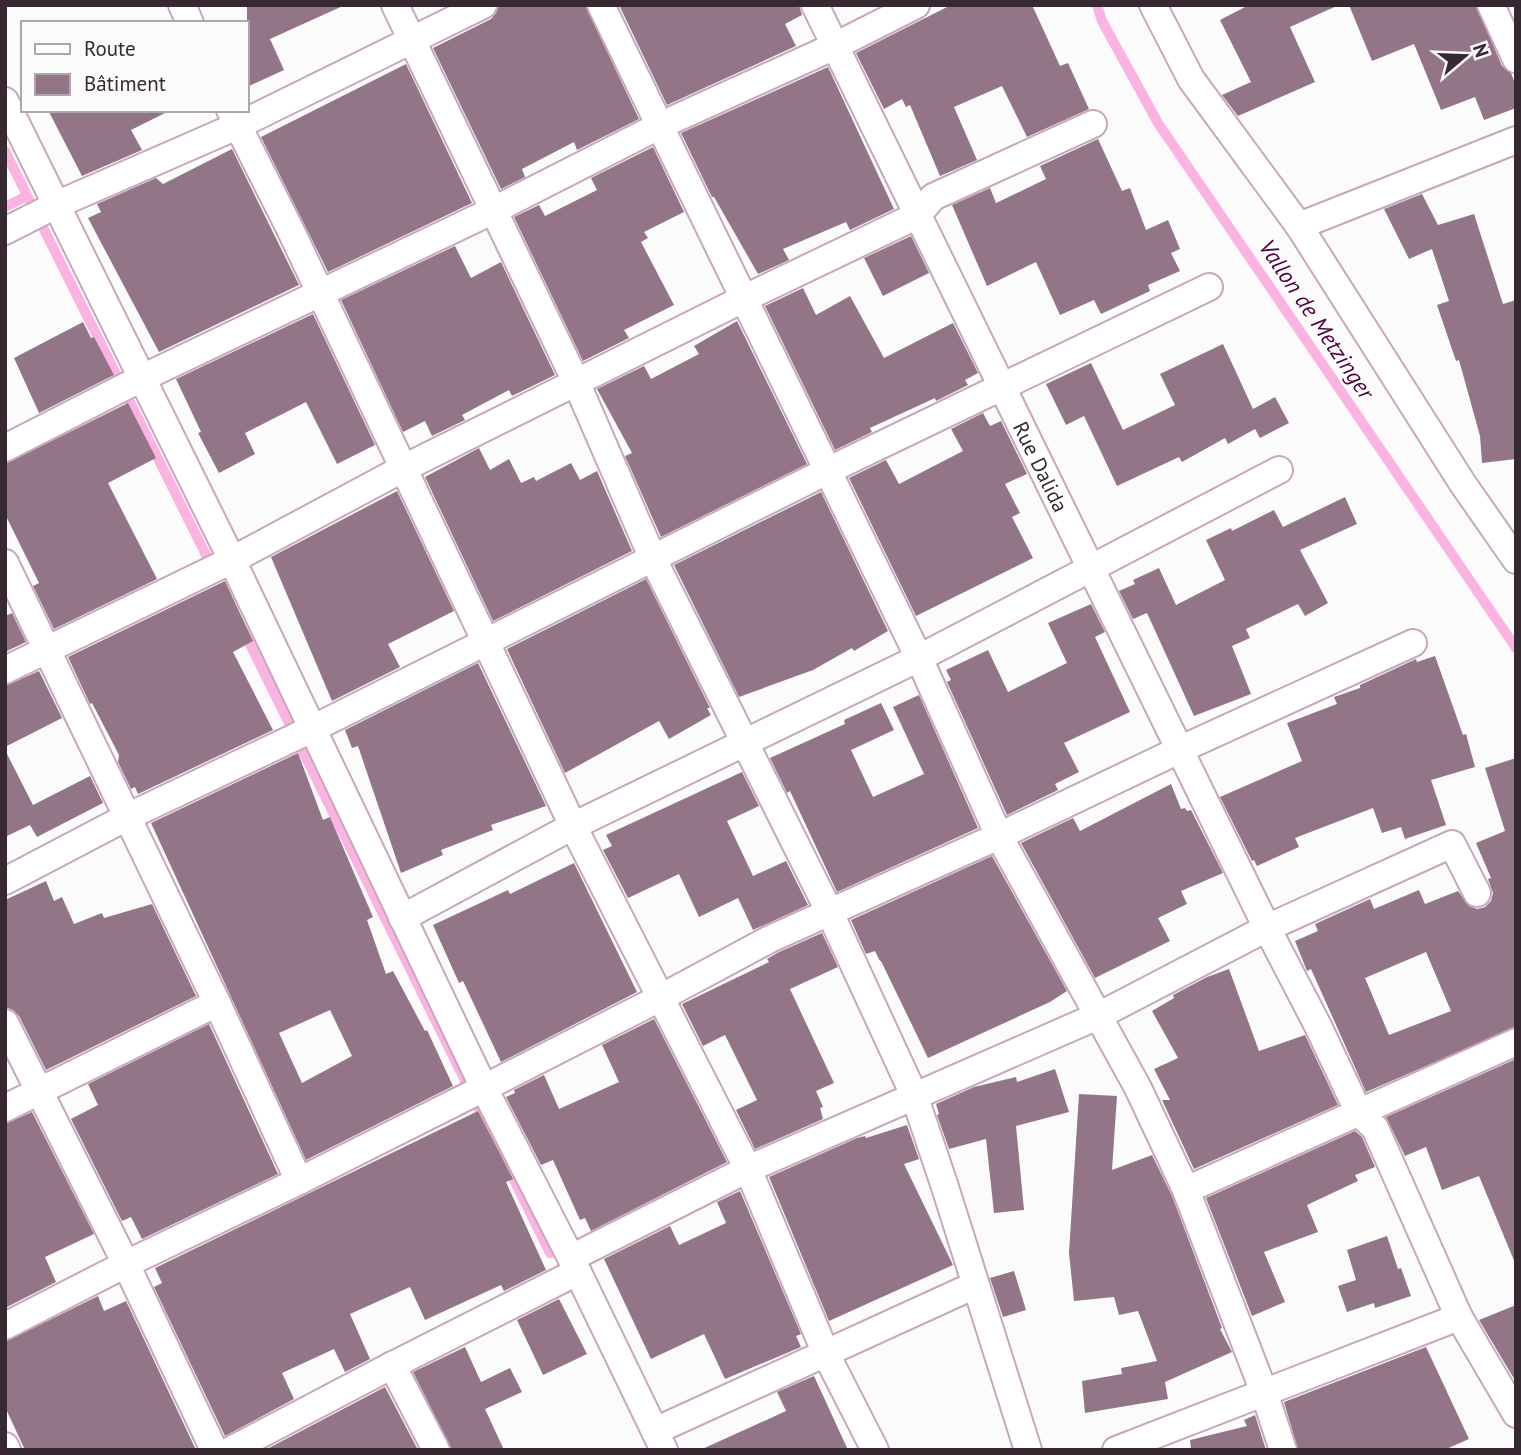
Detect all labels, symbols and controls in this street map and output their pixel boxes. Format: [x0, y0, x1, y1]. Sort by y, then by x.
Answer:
legend [21, 21, 248, 112]
north arrow [1430, 21, 1500, 91]
text: Route [84, 35, 136, 62]
text: N [1468, 41, 1494, 60]
text: Bâtiment [84, 70, 166, 97]
water label: Vallon de Metzinger [1253, 234, 1382, 406]
street label: Rue Dalida [1007, 417, 1075, 516]

